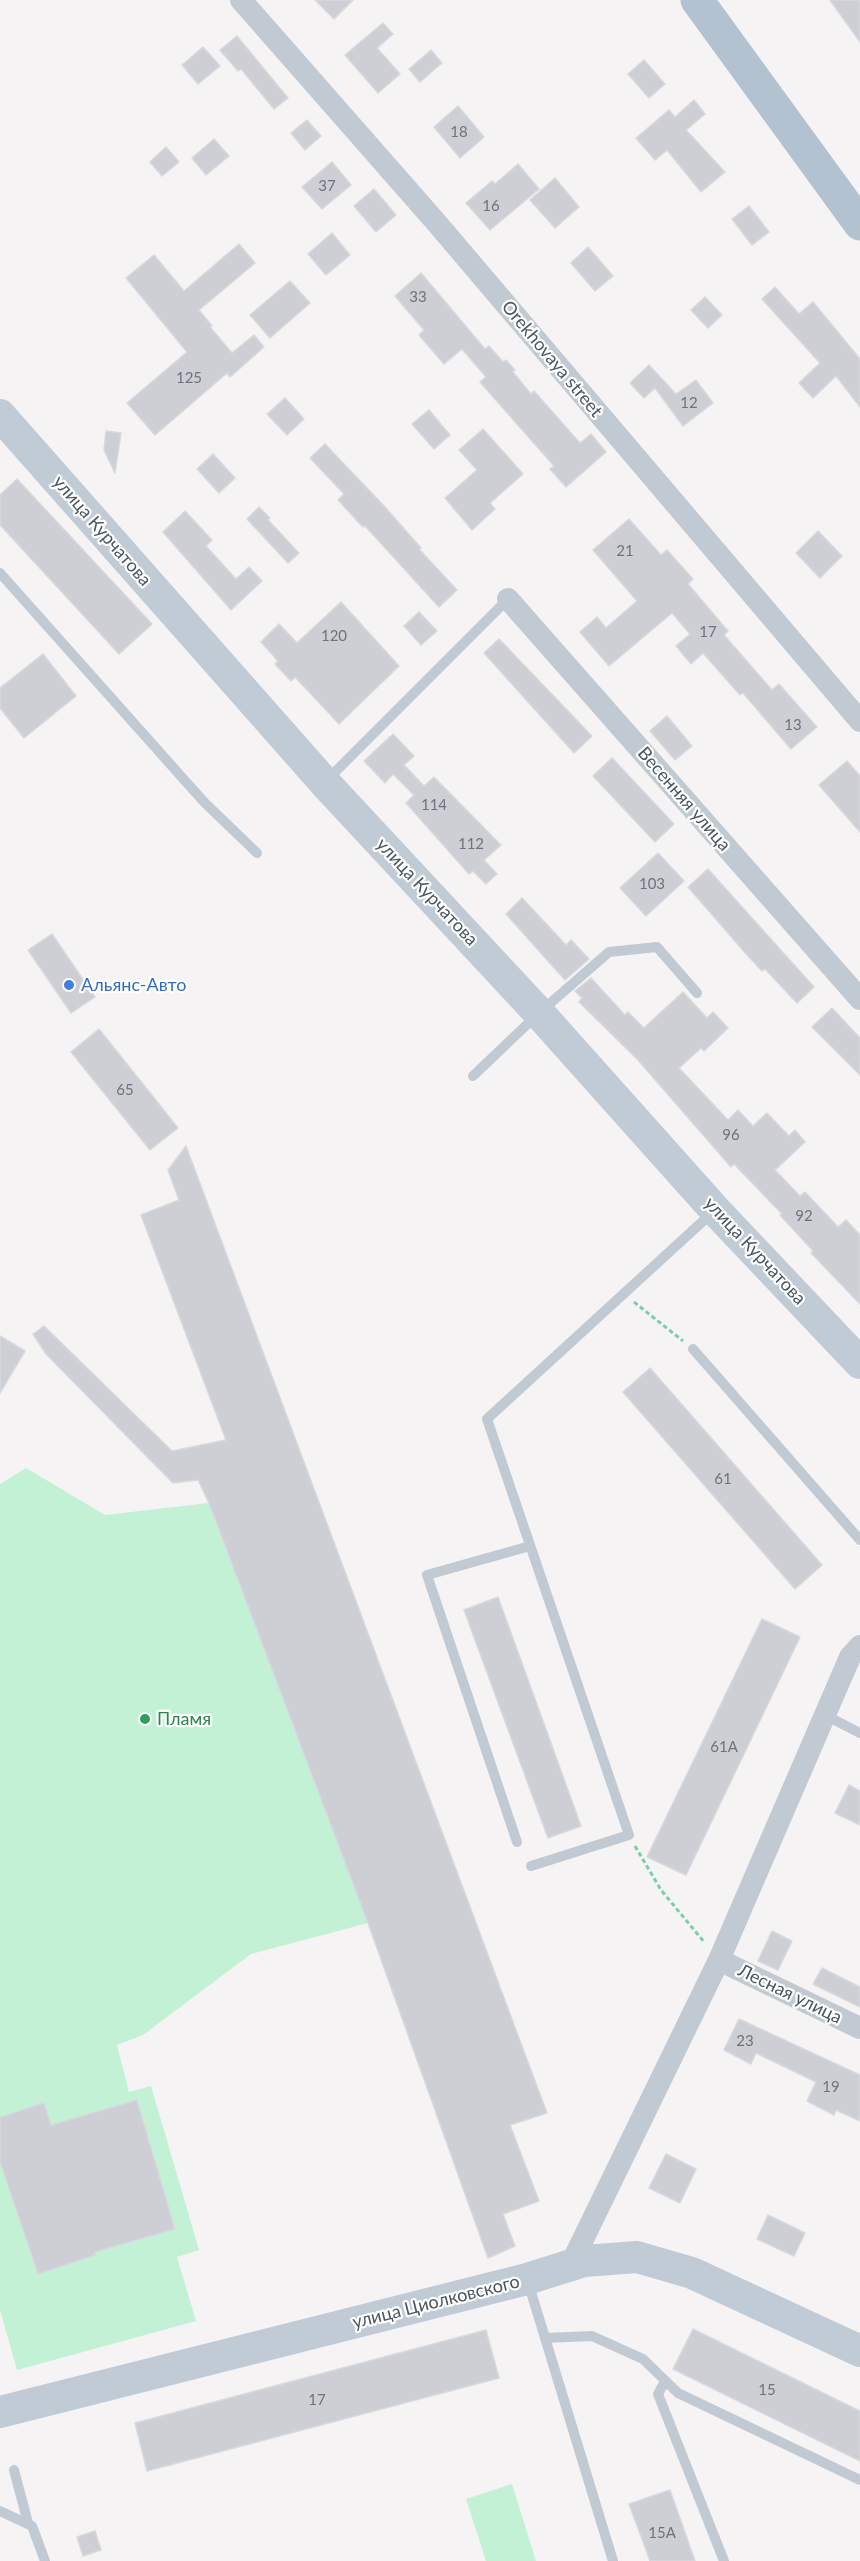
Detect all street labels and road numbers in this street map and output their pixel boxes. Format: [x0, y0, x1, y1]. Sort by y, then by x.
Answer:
street label: Orekhovaya street [497, 296, 607, 422]
street label: улица Курчатова [48, 471, 156, 591]
street label: Весенняя улица [633, 743, 735, 855]
street label: улица Курчатова [372, 834, 482, 950]
street label: улица Курчатова [700, 1193, 810, 1309]
street label: Лесная улица [735, 1960, 845, 2028]
street label: улица Циолковского [350, 2271, 522, 2333]

